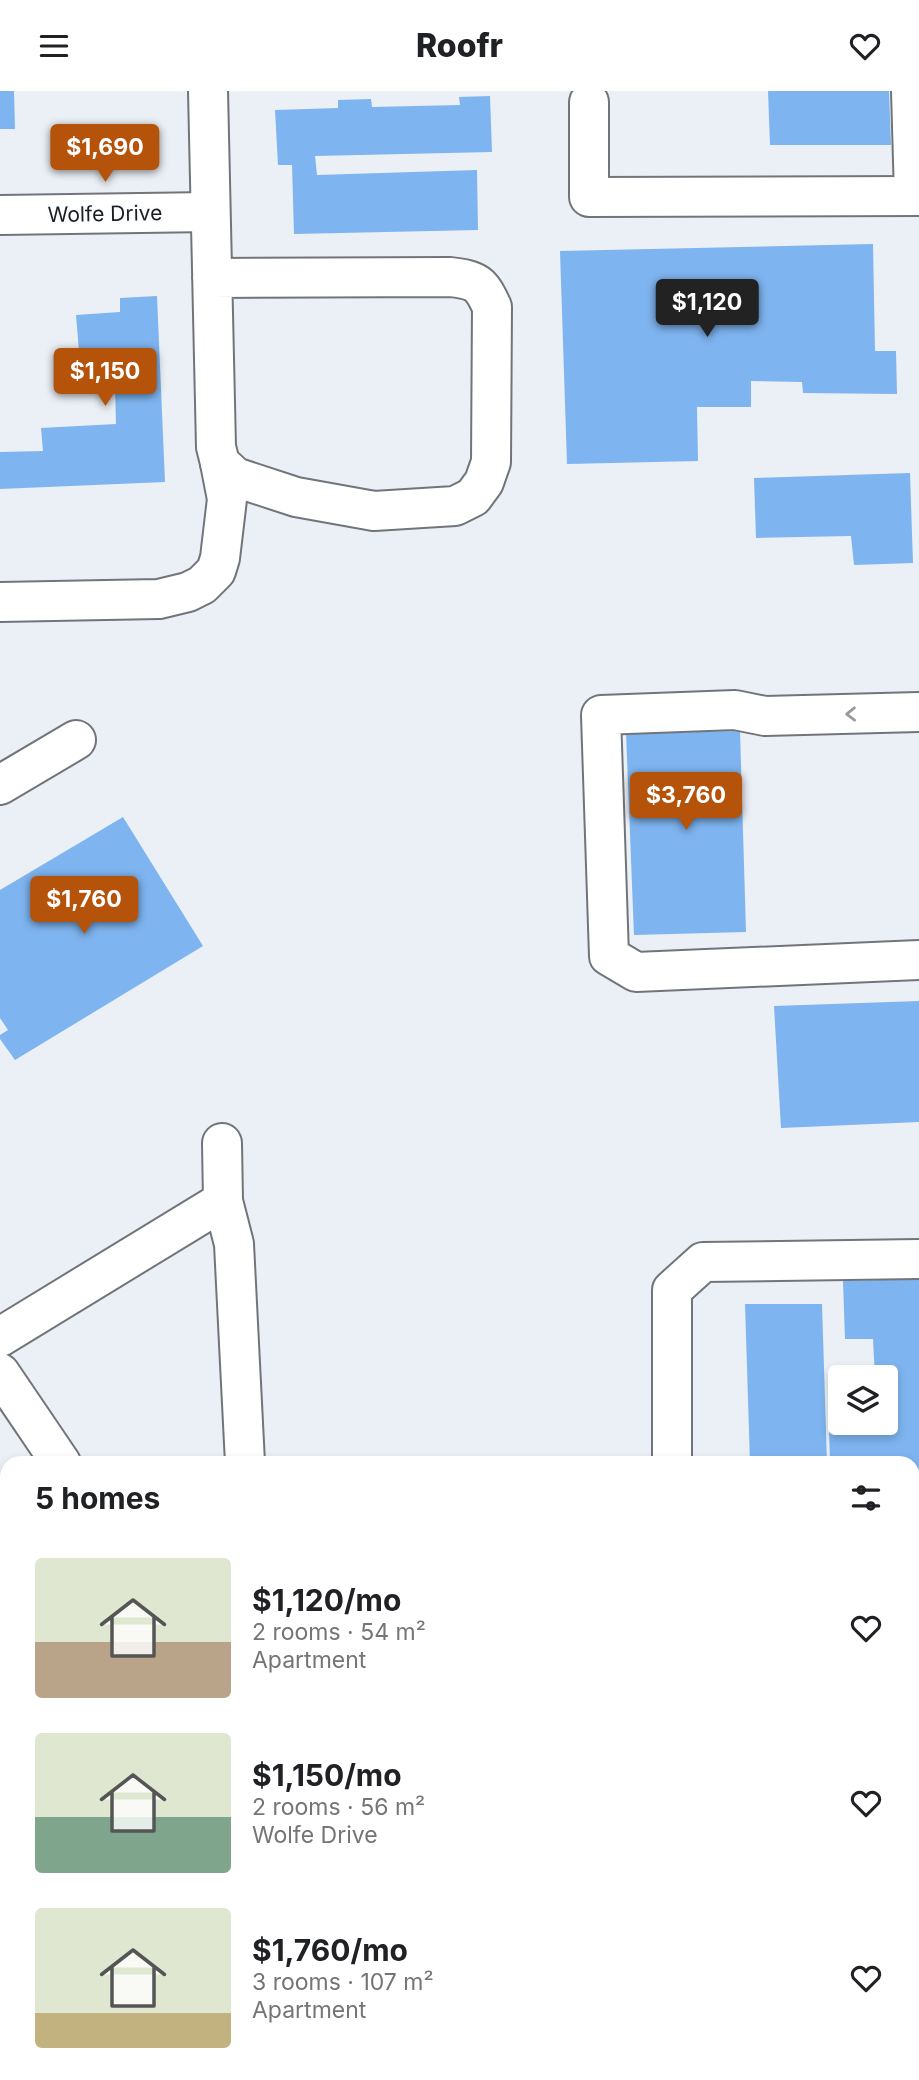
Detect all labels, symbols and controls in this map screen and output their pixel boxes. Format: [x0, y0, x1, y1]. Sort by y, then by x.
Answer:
text: Roofr [416, 26, 503, 65]
icon: menu [35, 27, 73, 65]
icon: heart [846, 27, 884, 65]
pin: $1,690 [48, 125, 162, 184]
text: $1,690 [66, 133, 144, 161]
street label: Wolfe Drive [47, 200, 163, 227]
pin: $1,120 [650, 279, 764, 339]
text: $1,120 [672, 288, 742, 316]
pin: $1,150 [48, 349, 162, 408]
text: $1,150 [70, 357, 140, 385]
one-way arrow [845, 706, 856, 722]
pin: $3,760 [629, 773, 743, 832]
text: $3,760 [646, 781, 726, 809]
pin: $1,760 [27, 877, 141, 936]
text: $1,760 [46, 885, 122, 913]
map controls [828, 1365, 898, 1435]
button: layers [828, 1365, 898, 1435]
icon: filters [847, 1479, 885, 1517]
text: 5 homes [35, 1480, 160, 1516]
text: $1,120/mo [252, 1582, 401, 1618]
icon: home [91, 1586, 175, 1670]
icon: heart [847, 1609, 885, 1647]
text: 2 rooms · 54 m² [252, 1618, 426, 1646]
text: Apartment [252, 1646, 366, 1674]
text: $1,150/mo [252, 1757, 402, 1793]
icon: home [91, 1761, 175, 1845]
icon: heart [847, 1784, 885, 1822]
text: 2 rooms · 56 m² [252, 1793, 425, 1821]
text: Wolfe Drive [252, 1821, 378, 1849]
text: $1,760/mo [252, 1932, 408, 1968]
icon: home [91, 1936, 175, 2020]
icon: heart [847, 1959, 885, 1997]
text: 3 rooms · 107 m² [252, 1968, 434, 1996]
text: Apartment [252, 1996, 366, 2024]

